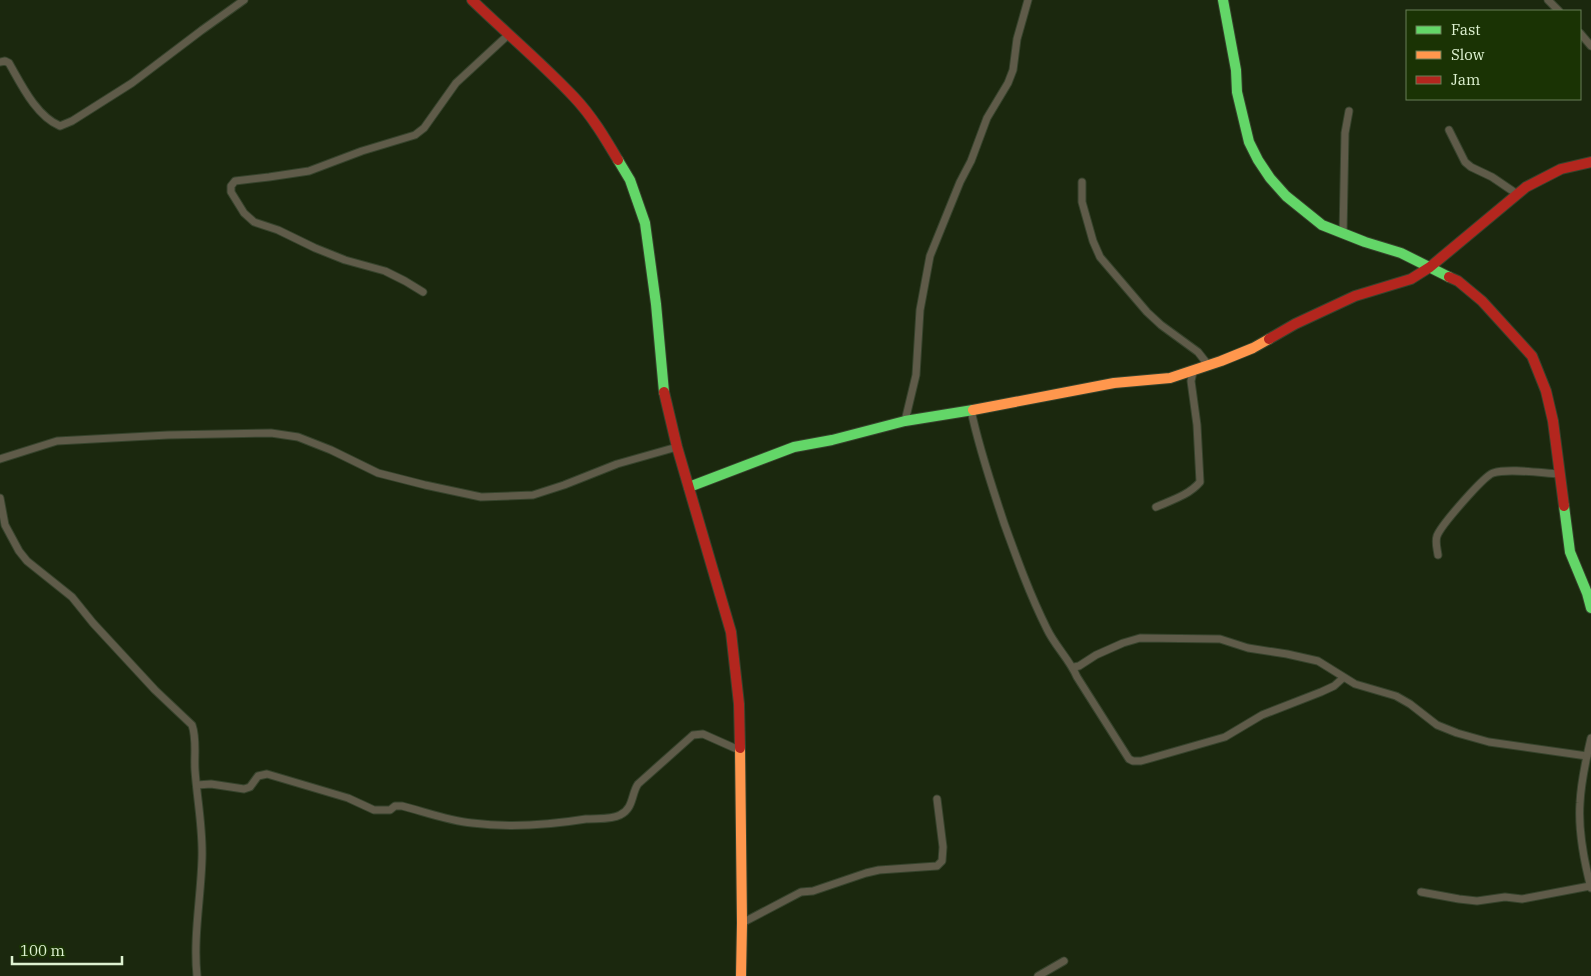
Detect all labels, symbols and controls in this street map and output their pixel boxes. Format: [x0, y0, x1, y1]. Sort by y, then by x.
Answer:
legend [1406, 10, 1581, 100]
text: Fast [1451, 20, 1481, 39]
text: Slow [1451, 45, 1485, 64]
text: Jam [1451, 70, 1480, 89]
scale bar [12, 934, 122, 966]
text: 100 m [20, 941, 65, 960]

